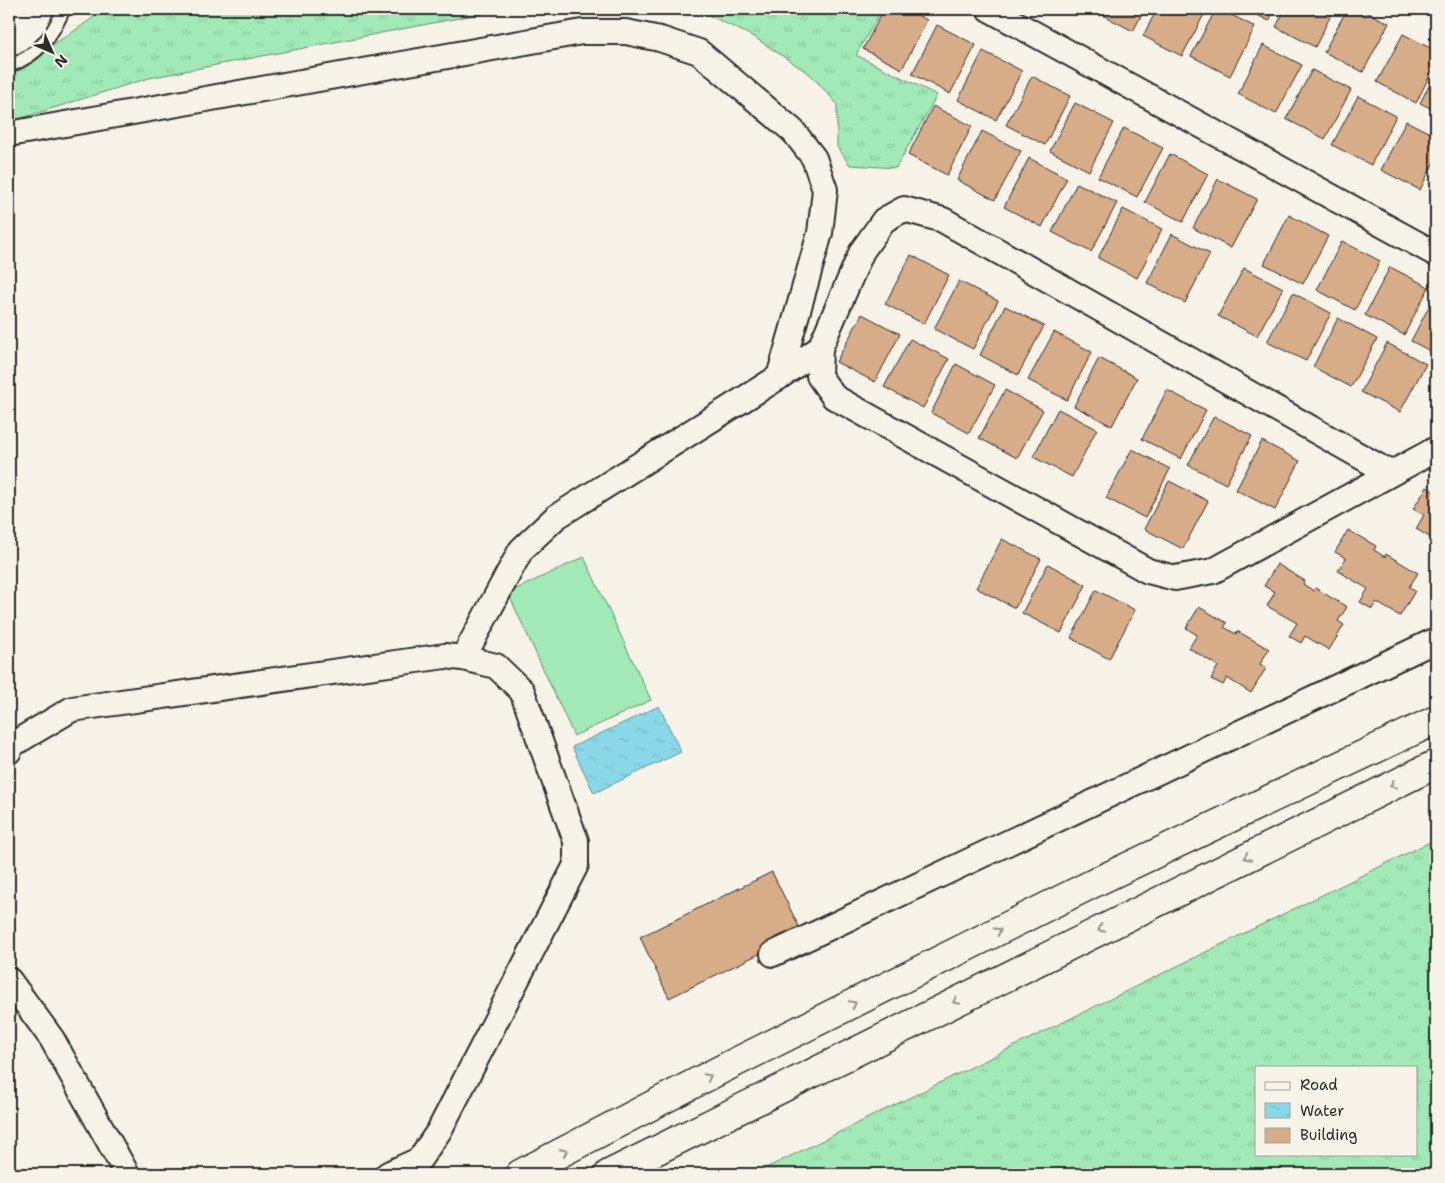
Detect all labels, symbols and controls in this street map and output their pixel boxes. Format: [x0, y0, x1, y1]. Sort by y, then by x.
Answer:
north arrow [28, 28, 78, 78]
text: N [51, 51, 71, 71]
one-way arrow [1389, 779, 1398, 789]
one-way arrow [1243, 851, 1252, 861]
one-way arrow [1097, 923, 1106, 933]
one-way arrow [993, 927, 1002, 937]
one-way arrow [952, 995, 961, 1005]
one-way arrow [848, 1000, 857, 1010]
legend [1255, 1066, 1418, 1156]
one-way arrow [702, 1073, 711, 1083]
text: Road [1300, 1075, 1338, 1095]
text: Water [1300, 1101, 1344, 1121]
text: Building [1300, 1125, 1357, 1145]
one-way arrow [558, 1148, 567, 1158]

